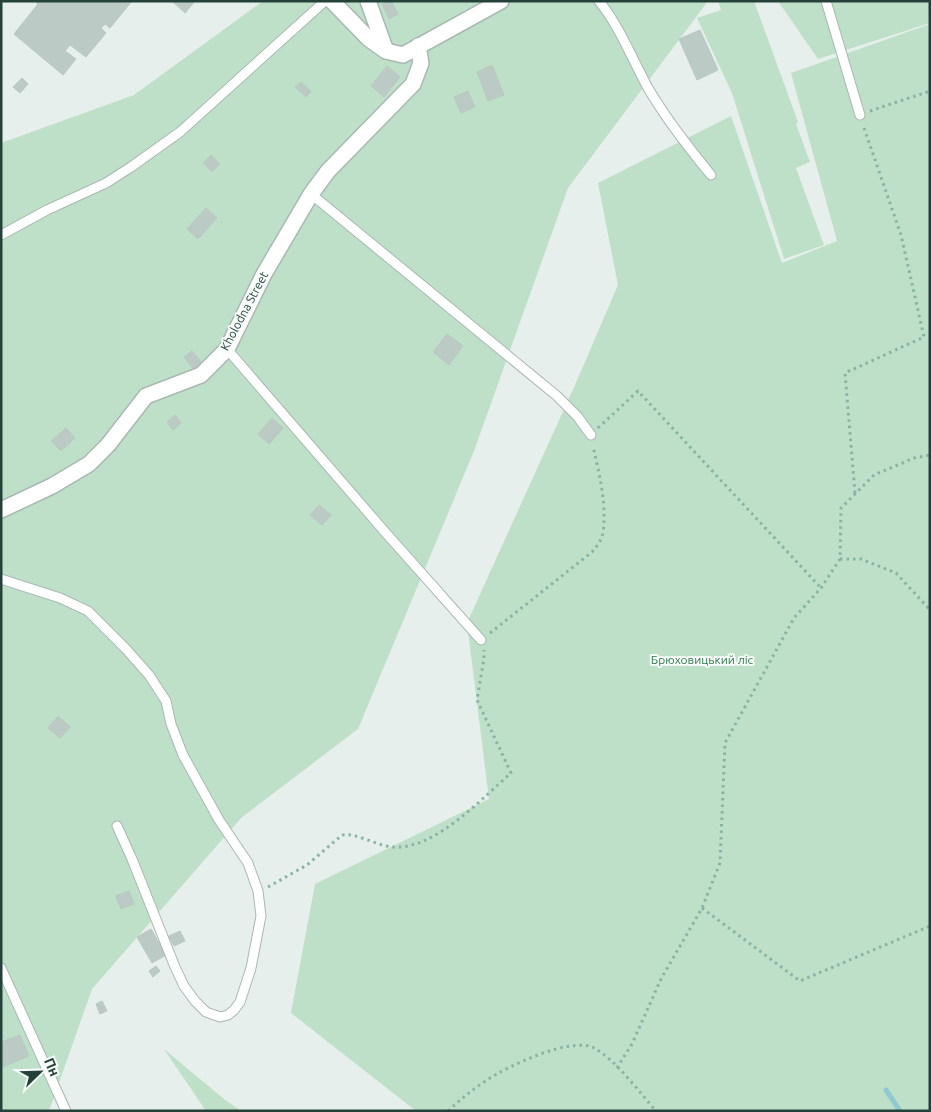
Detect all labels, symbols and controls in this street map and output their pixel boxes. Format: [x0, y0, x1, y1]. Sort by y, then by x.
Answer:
street label: Kholodna Street [218, 269, 270, 353]
park label: Брюховицький ліс [651, 653, 754, 666]
north arrow [15, 1047, 65, 1097]
text: Пн [41, 1055, 63, 1078]

